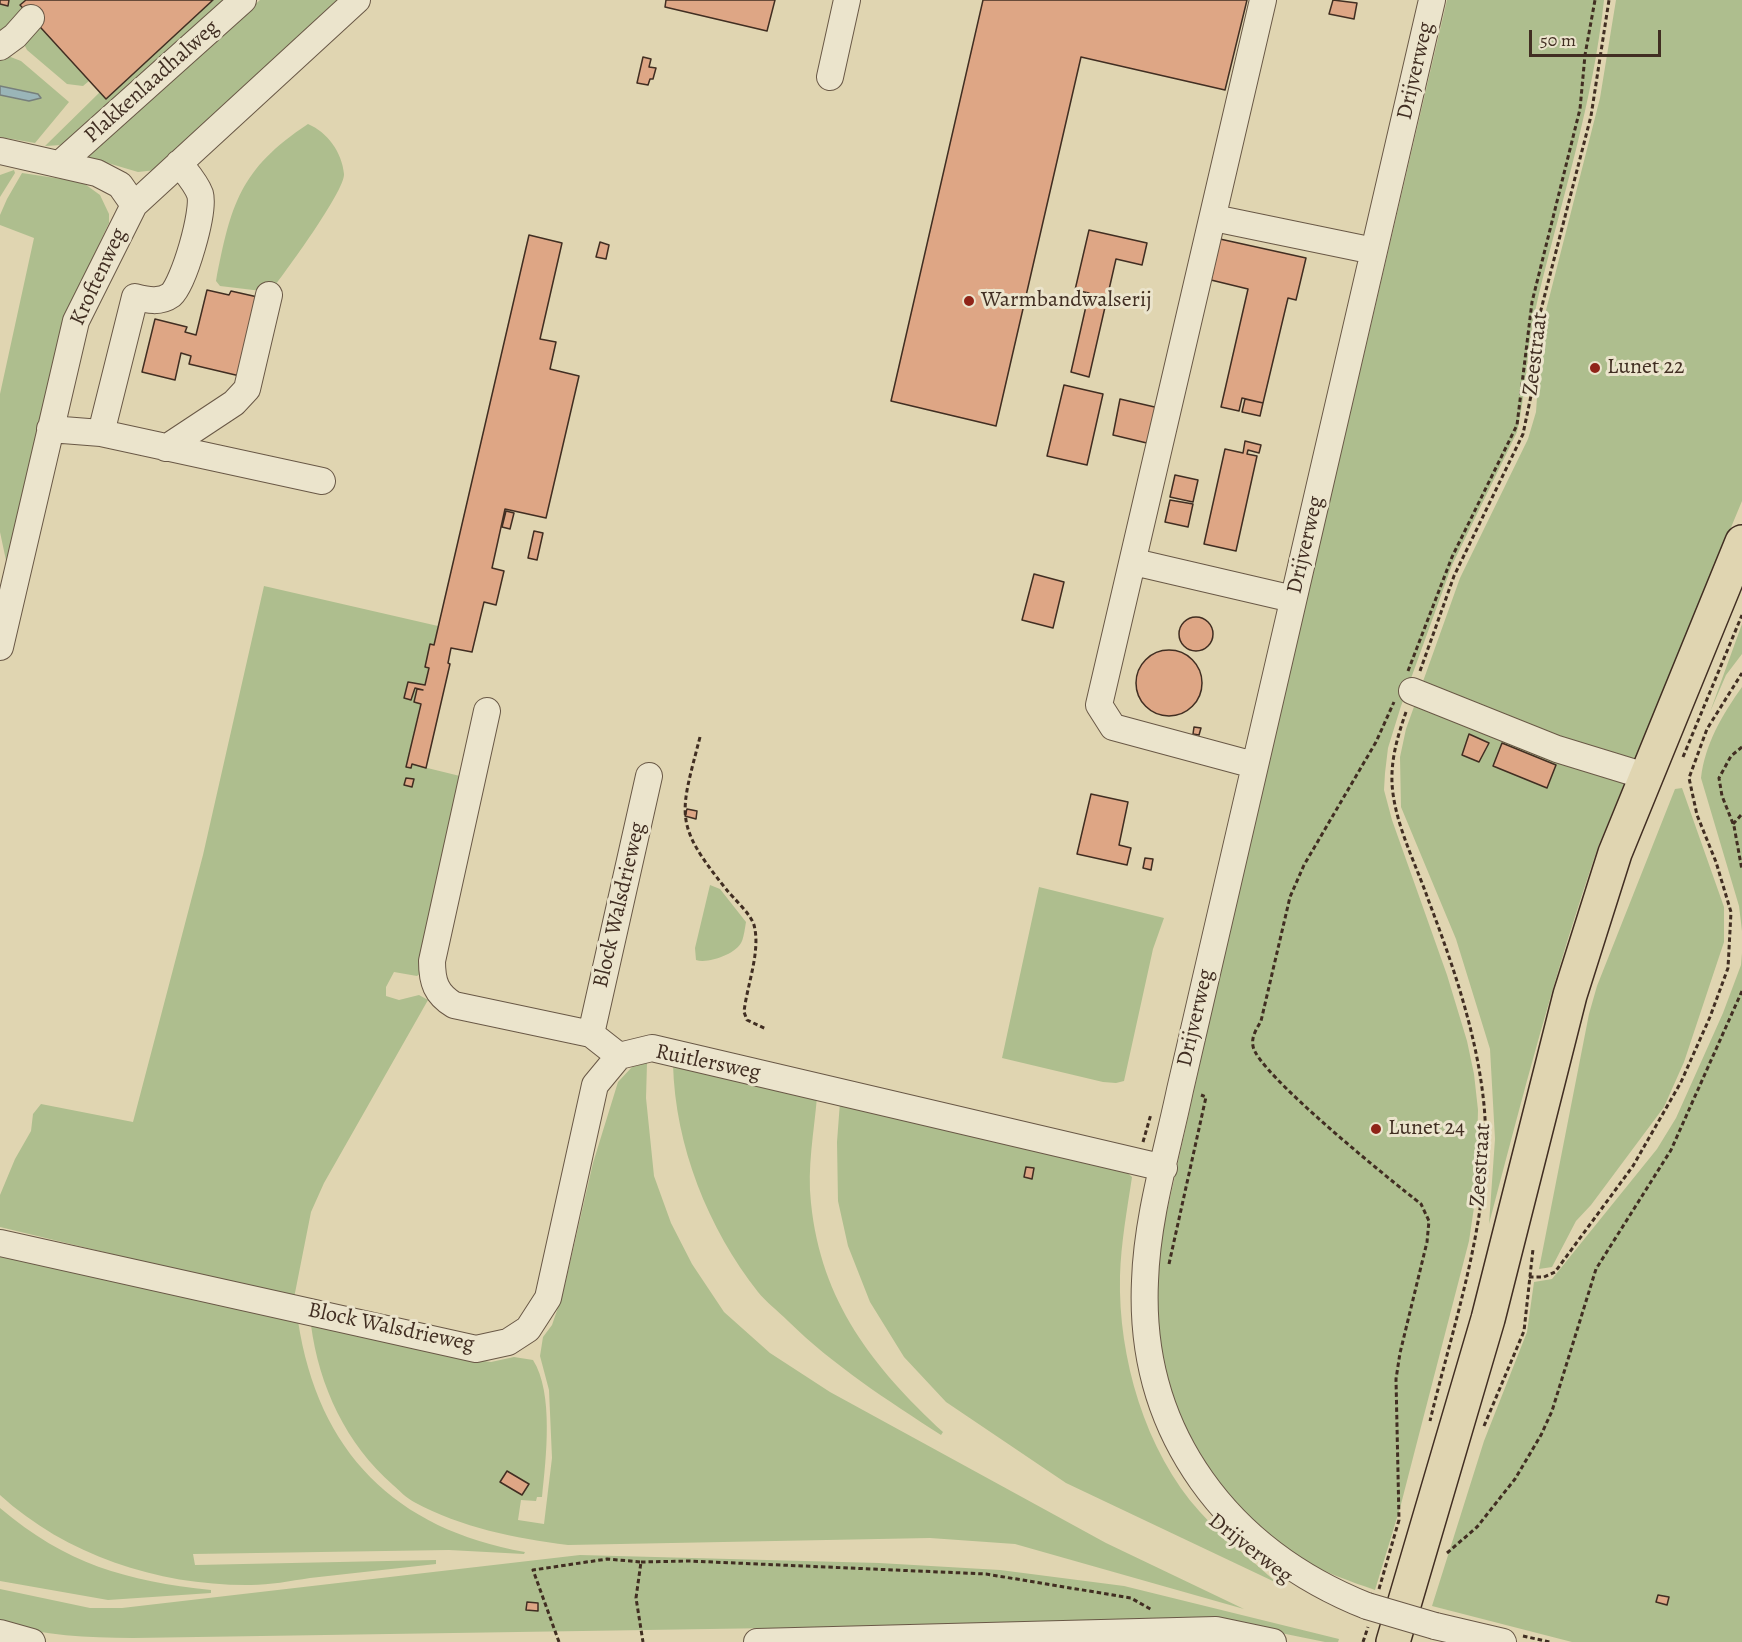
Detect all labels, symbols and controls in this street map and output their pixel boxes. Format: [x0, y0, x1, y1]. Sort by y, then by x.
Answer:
street label: Plakkenlaadhalweg [79, 15, 225, 149]
scale bar [1532, 18, 1664, 56]
street label: Drijverweg [1392, 20, 1440, 122]
text: 50 m [1540, 28, 1576, 52]
street label: Kroftenweg [65, 224, 133, 330]
place label: Warmbandwalserij [981, 288, 1152, 314]
marker: Warmbandwalserij [962, 294, 976, 308]
street label: Zeestraat [1518, 311, 1554, 397]
place label: Lunet 22 [1607, 355, 1684, 381]
marker: Lunet 22 [1588, 361, 1602, 375]
street label: Drijverweg [1282, 494, 1330, 596]
street label: Block Walsdrieweg [588, 820, 652, 990]
street label: Drijverweg [1172, 967, 1220, 1069]
street label: Ruitlersweg [653, 1039, 763, 1087]
place label: Lunet 24 [1388, 1116, 1465, 1142]
marker: Lunet 24 [1369, 1122, 1383, 1136]
street label: Zeestraat [1465, 1122, 1497, 1208]
street label: Block Walsdrieweg [305, 1297, 477, 1359]
street label: Drijverweg [1203, 1508, 1297, 1590]

